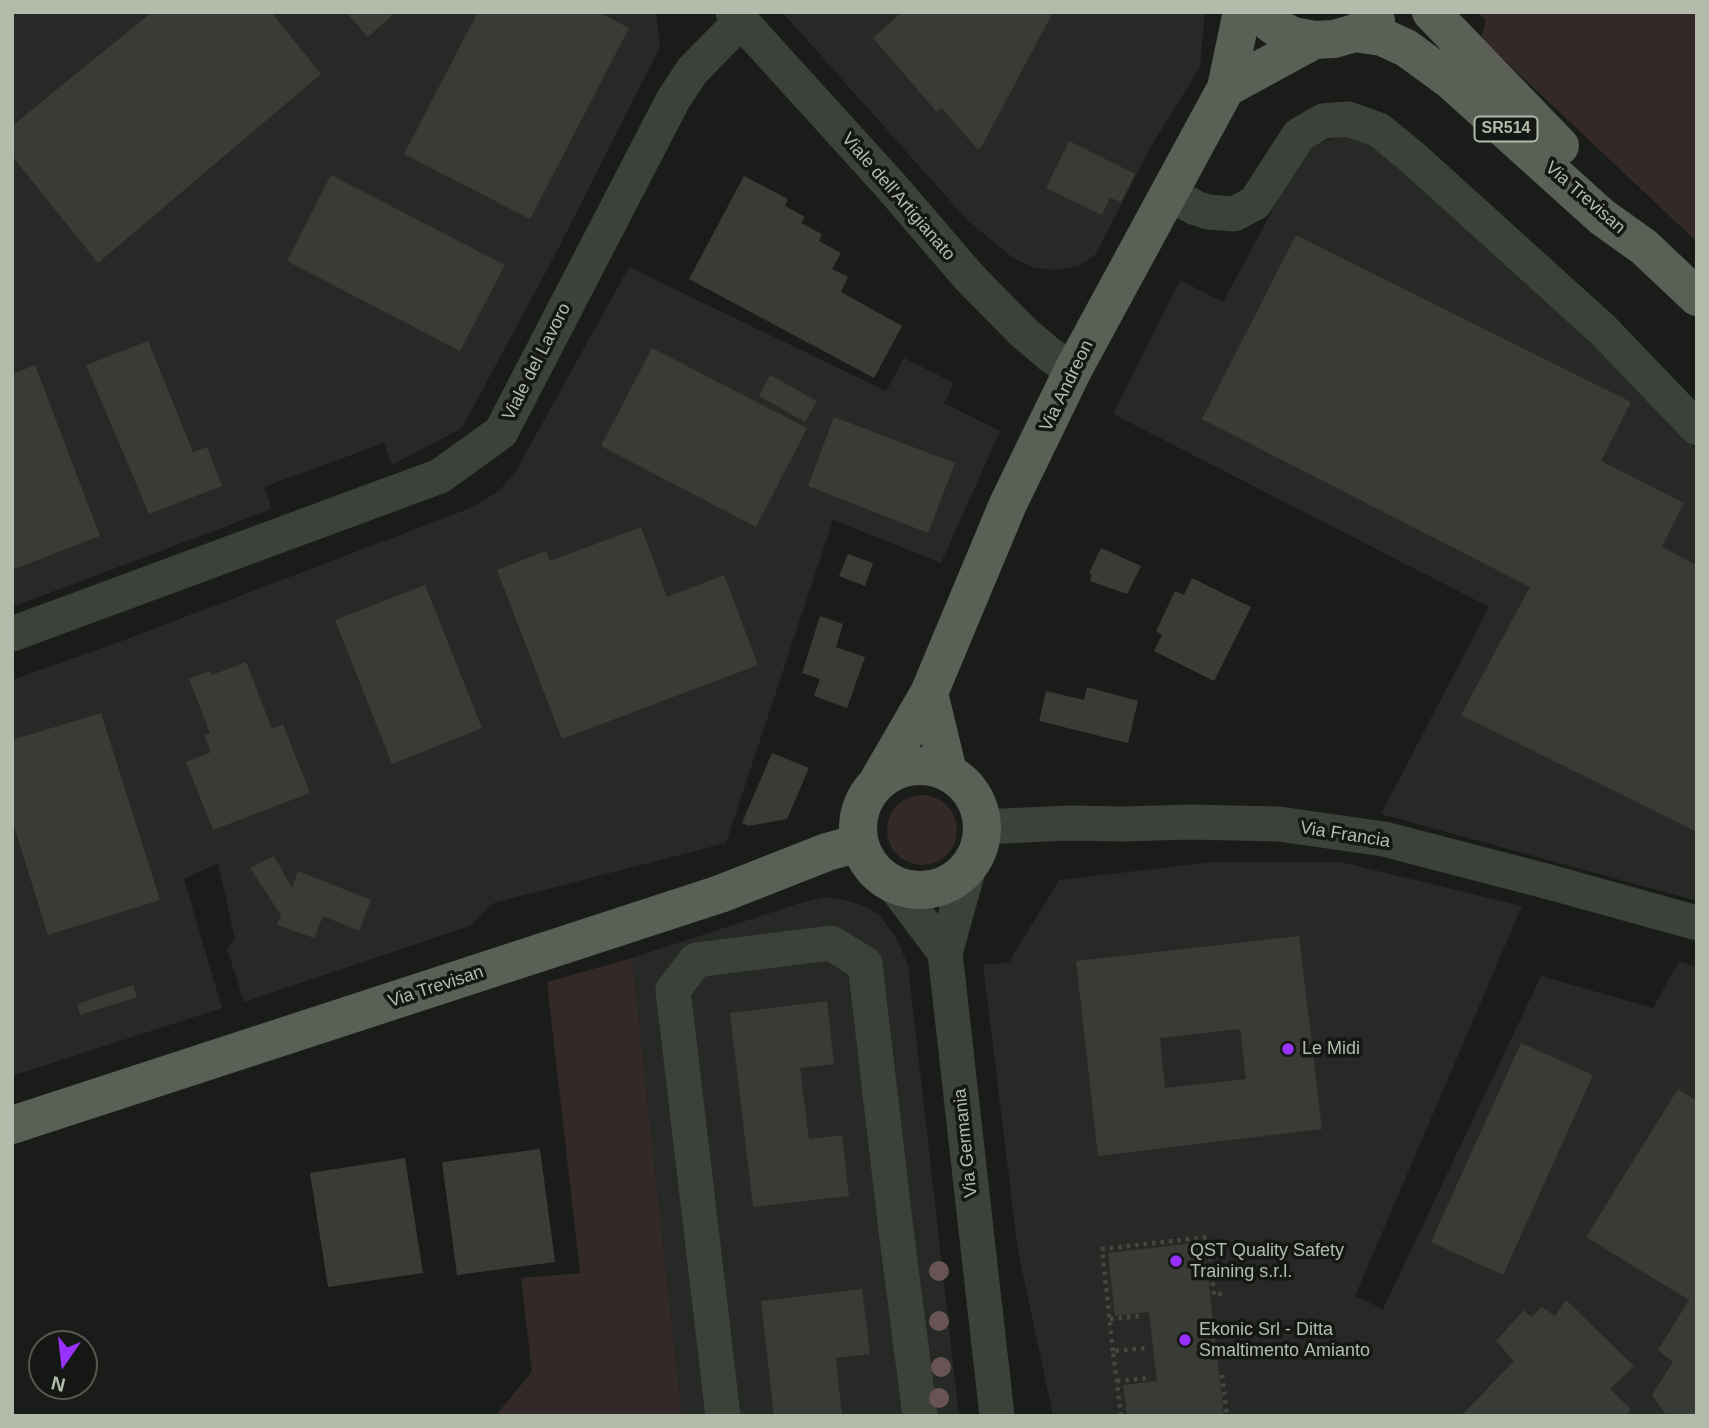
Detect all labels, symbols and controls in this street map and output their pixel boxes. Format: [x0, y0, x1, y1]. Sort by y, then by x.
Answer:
road number: SR514 [1474, 116, 1538, 141]
street label: Viale dell'Artigianato [837, 129, 959, 265]
street label: Via Trevisan [1541, 157, 1629, 239]
street label: Viale del Lavoro [498, 300, 576, 424]
street label: Via Andreon [1036, 337, 1098, 435]
street label: Via Francia [1299, 817, 1391, 853]
street label: Via Trevisan [386, 961, 486, 1013]
place label: Le Midi [1302, 1038, 1360, 1060]
marker: Le Midi [1280, 1041, 1296, 1057]
street label: Via Germania [950, 1087, 982, 1199]
place label: QST Quality Safety Training s.r.l. [1190, 1240, 1344, 1282]
marker: QST Quality Safety Training s.r.l. [1168, 1253, 1184, 1269]
place label: Ekonic Srl - Ditta Smaltimento Amianto [1199, 1319, 1370, 1362]
north arrow [28, 1330, 98, 1400]
marker: Ekonic Srl - Ditta Smaltimento Amianto [1177, 1332, 1193, 1348]
text: N [49, 1372, 67, 1396]

